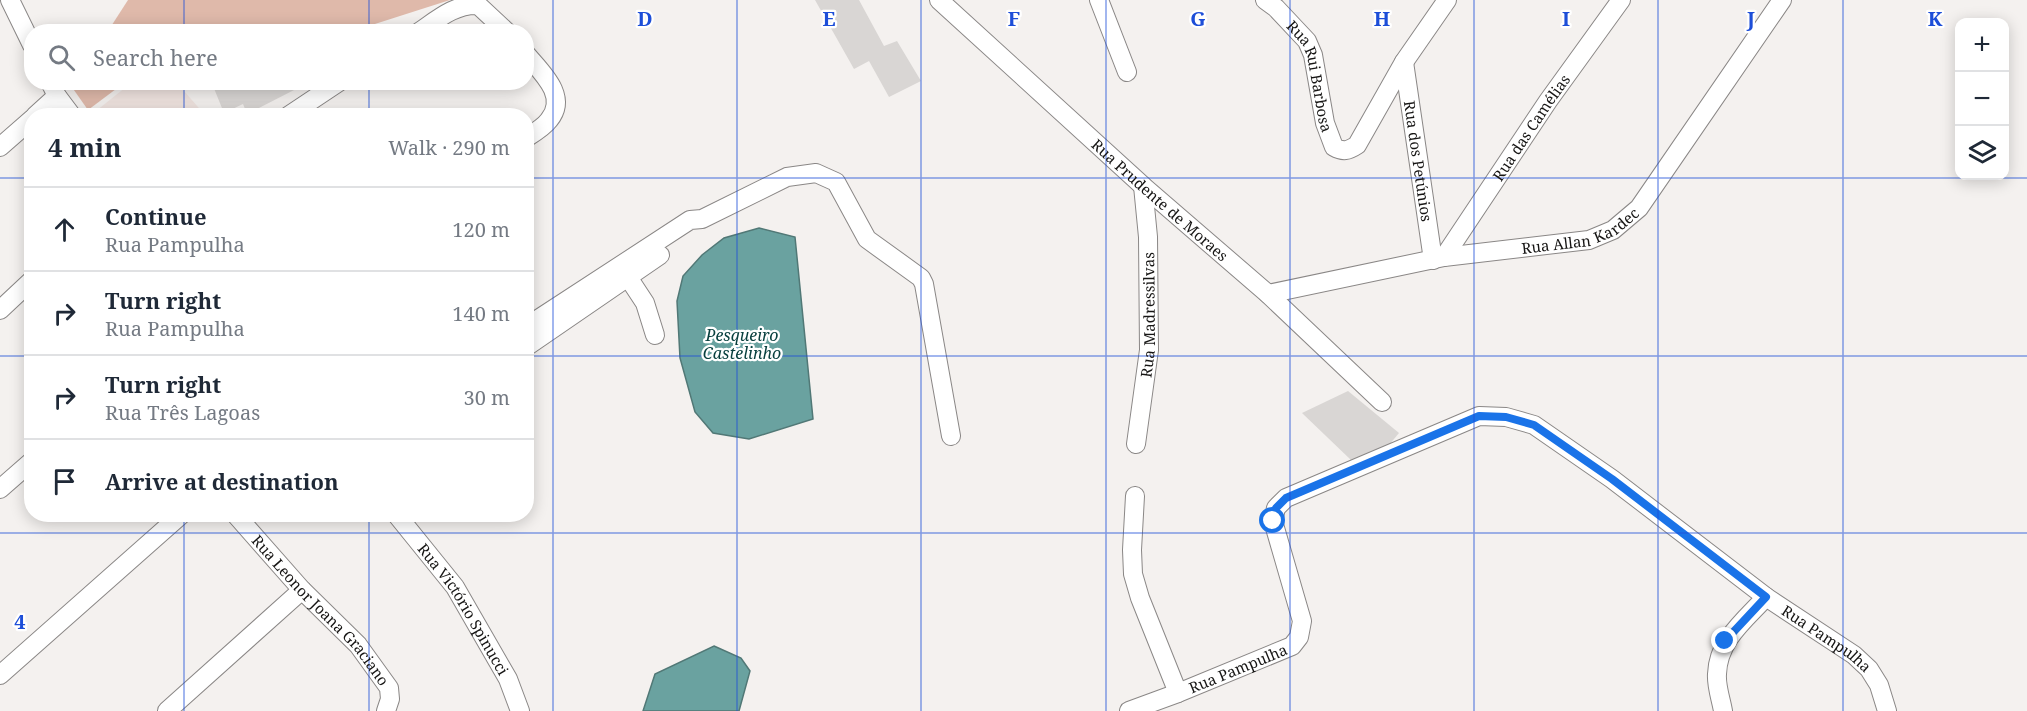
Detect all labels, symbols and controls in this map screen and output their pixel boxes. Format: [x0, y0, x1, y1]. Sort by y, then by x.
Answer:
text: D [637, 5, 653, 32]
text: E [822, 5, 836, 32]
text: F [1008, 5, 1020, 32]
text: G [1190, 5, 1206, 32]
text: H [1374, 5, 1390, 32]
text: I [1562, 5, 1570, 32]
text: J [1746, 5, 1755, 32]
text: K [1928, 5, 1943, 32]
street label: Rua Rui Barbosa [1283, 16, 1338, 135]
map controls [1955, 18, 2009, 180]
button: + [1955, 18, 2009, 72]
search box [24, 24, 534, 90]
icon: search [45, 41, 78, 74]
text: Search here [93, 42, 218, 72]
street label: Rua das Camélias [1488, 70, 1574, 185]
button: − [1955, 72, 2009, 126]
street label: Rua dos Petúnios [1400, 99, 1437, 223]
button: layers [1955, 126, 2009, 180]
text: 4 min [48, 129, 122, 165]
text: Walk · 290 m [388, 134, 510, 161]
street label: Rua Prudente de Moraes [1088, 134, 1233, 265]
text: Continue [105, 201, 207, 231]
street label: Rua Allan Kardec [1520, 203, 1643, 258]
icon: ahead [48, 213, 81, 246]
text: 120 m [452, 216, 510, 243]
text: Rua Pampulha [105, 231, 245, 258]
street label: Rua Madressilvas [1135, 252, 1159, 379]
text: Turn right [105, 285, 221, 315]
icon: right [48, 297, 81, 330]
text: 140 m [452, 300, 510, 327]
text: Rua Pampulha [105, 315, 245, 342]
water label: Pesqueiro Castelinho [703, 324, 781, 364]
text: Turn right [105, 369, 221, 399]
icon: right [48, 381, 81, 414]
text: 30 m [464, 384, 510, 411]
text: Rua Três Lagoas [105, 399, 260, 426]
icon: arrive [48, 465, 81, 498]
text: Arrive at destination [105, 466, 339, 496]
route start [1259, 507, 1285, 533]
street label: Rua Leonor Joana Graciano [248, 530, 394, 689]
street label: Rua Victório Spinucci [414, 539, 514, 679]
street label: Rua Pampulha [1778, 600, 1876, 676]
text: 4 [14, 608, 26, 635]
route end [1711, 627, 1737, 653]
street label: Rua Pampulha [1186, 639, 1290, 698]

